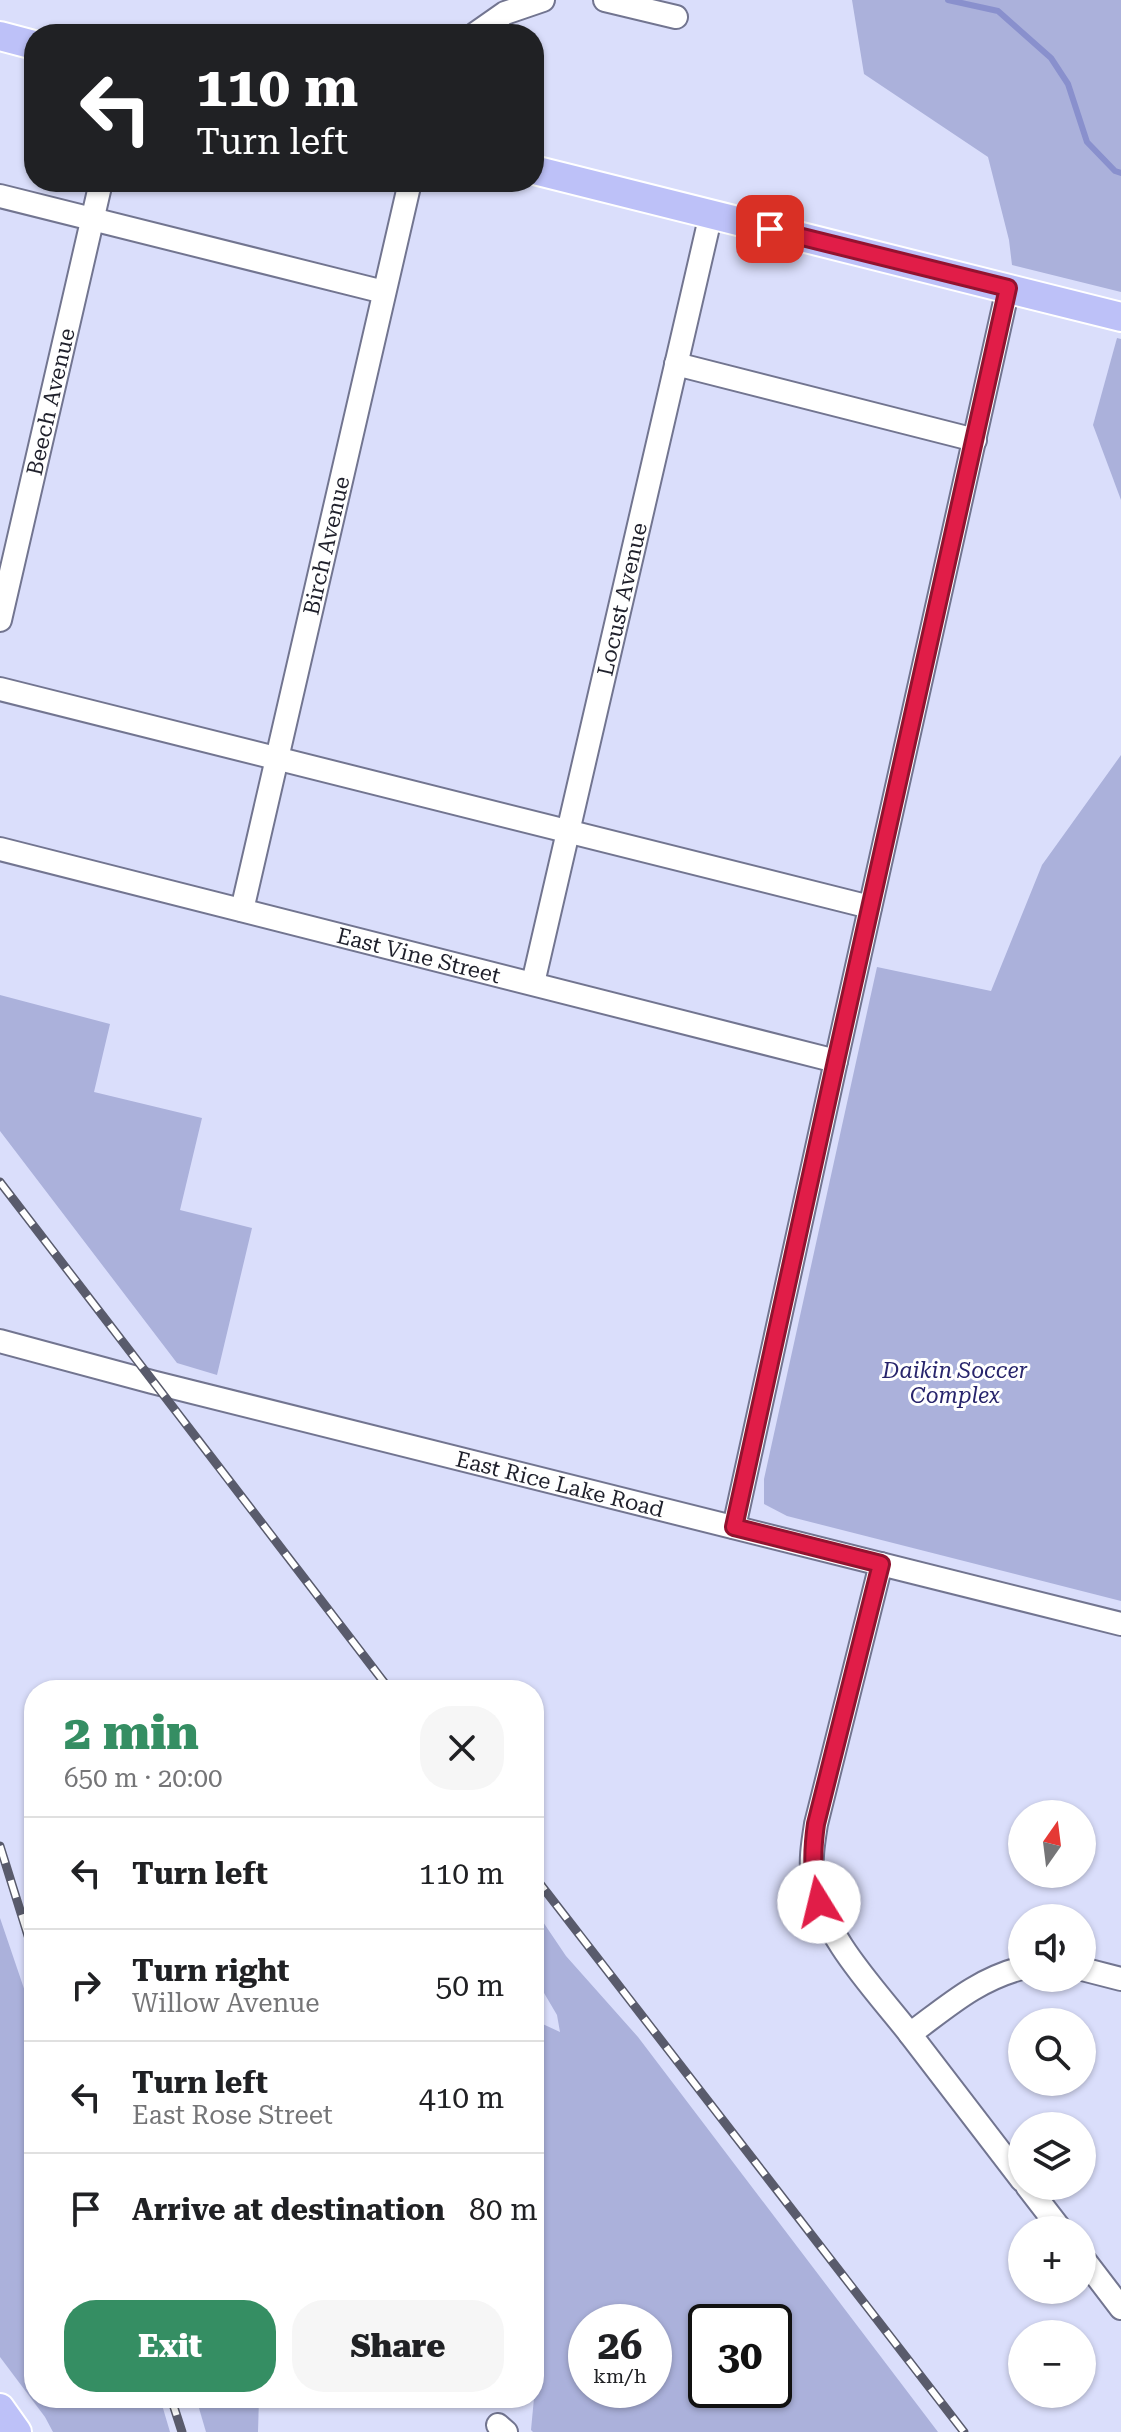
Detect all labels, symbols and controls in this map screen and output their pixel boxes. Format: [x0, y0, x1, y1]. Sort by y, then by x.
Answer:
text: 110 m [196, 54, 358, 120]
icon: left [64, 56, 168, 160]
text: Turn left [196, 121, 348, 163]
pin [736, 195, 804, 263]
icon: arrive [748, 207, 792, 251]
street label: Beech Avenue [21, 326, 79, 478]
street label: Birch Avenue [298, 474, 354, 617]
street label: Locust Avenue [592, 520, 652, 678]
street label: East Vine Street [334, 922, 503, 988]
park label: Daikin Soccer Complex [881, 1358, 1028, 1408]
street label: East Rice Lake Road [453, 1446, 667, 1522]
text: 2 min [64, 1705, 199, 1761]
button: close [420, 1706, 504, 1790]
text: 650 m · 20:00 [64, 1763, 223, 1793]
north arrow [1008, 1800, 1096, 1888]
map controls [1008, 1800, 1096, 2408]
icon: left [64, 1851, 108, 1895]
text: Turn left [132, 1856, 268, 1891]
text: 110 m [419, 1856, 504, 1891]
position arrow [777, 1860, 861, 1944]
button: sound [1008, 1904, 1096, 1992]
text: Turn right [132, 1953, 289, 1988]
icon: right [64, 1963, 108, 2007]
text: 50 m [435, 1968, 504, 2003]
text: Willow Avenue [132, 1988, 319, 2018]
button: search [1008, 2008, 1096, 2096]
text: Turn left [132, 2065, 268, 2100]
icon: left [64, 2075, 108, 2119]
text: 410 m [419, 2080, 504, 2115]
text: East Rose Street [132, 2100, 333, 2130]
button: layers [1008, 2112, 1096, 2200]
icon: arrive [64, 2187, 108, 2231]
text: Arrive at destination [132, 2192, 445, 2227]
text: 80 m [469, 2192, 538, 2227]
button: + [1008, 2216, 1096, 2304]
button: Exit [64, 2300, 276, 2392]
button: Share [292, 2300, 504, 2392]
speed limit sign: 30 [688, 2304, 792, 2408]
button: − [1008, 2320, 1096, 2408]
text: 26 [598, 2322, 642, 2369]
text: km/h [593, 2364, 647, 2388]

